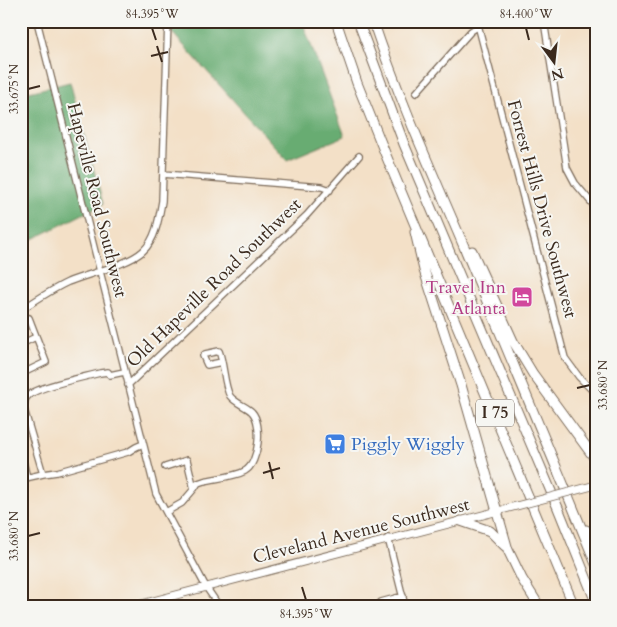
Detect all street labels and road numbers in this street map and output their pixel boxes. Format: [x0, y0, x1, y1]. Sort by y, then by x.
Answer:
street label: Forrest Hills Drive Southwest [501, 97, 583, 321]
street label: Hapeville Road Southwest [61, 100, 133, 300]
street label: Old Hapeville Road Southwest [121, 192, 307, 373]
road number: I 75 [476, 399, 514, 426]
street label: Cleveland Avenue Southwest [250, 492, 472, 570]

